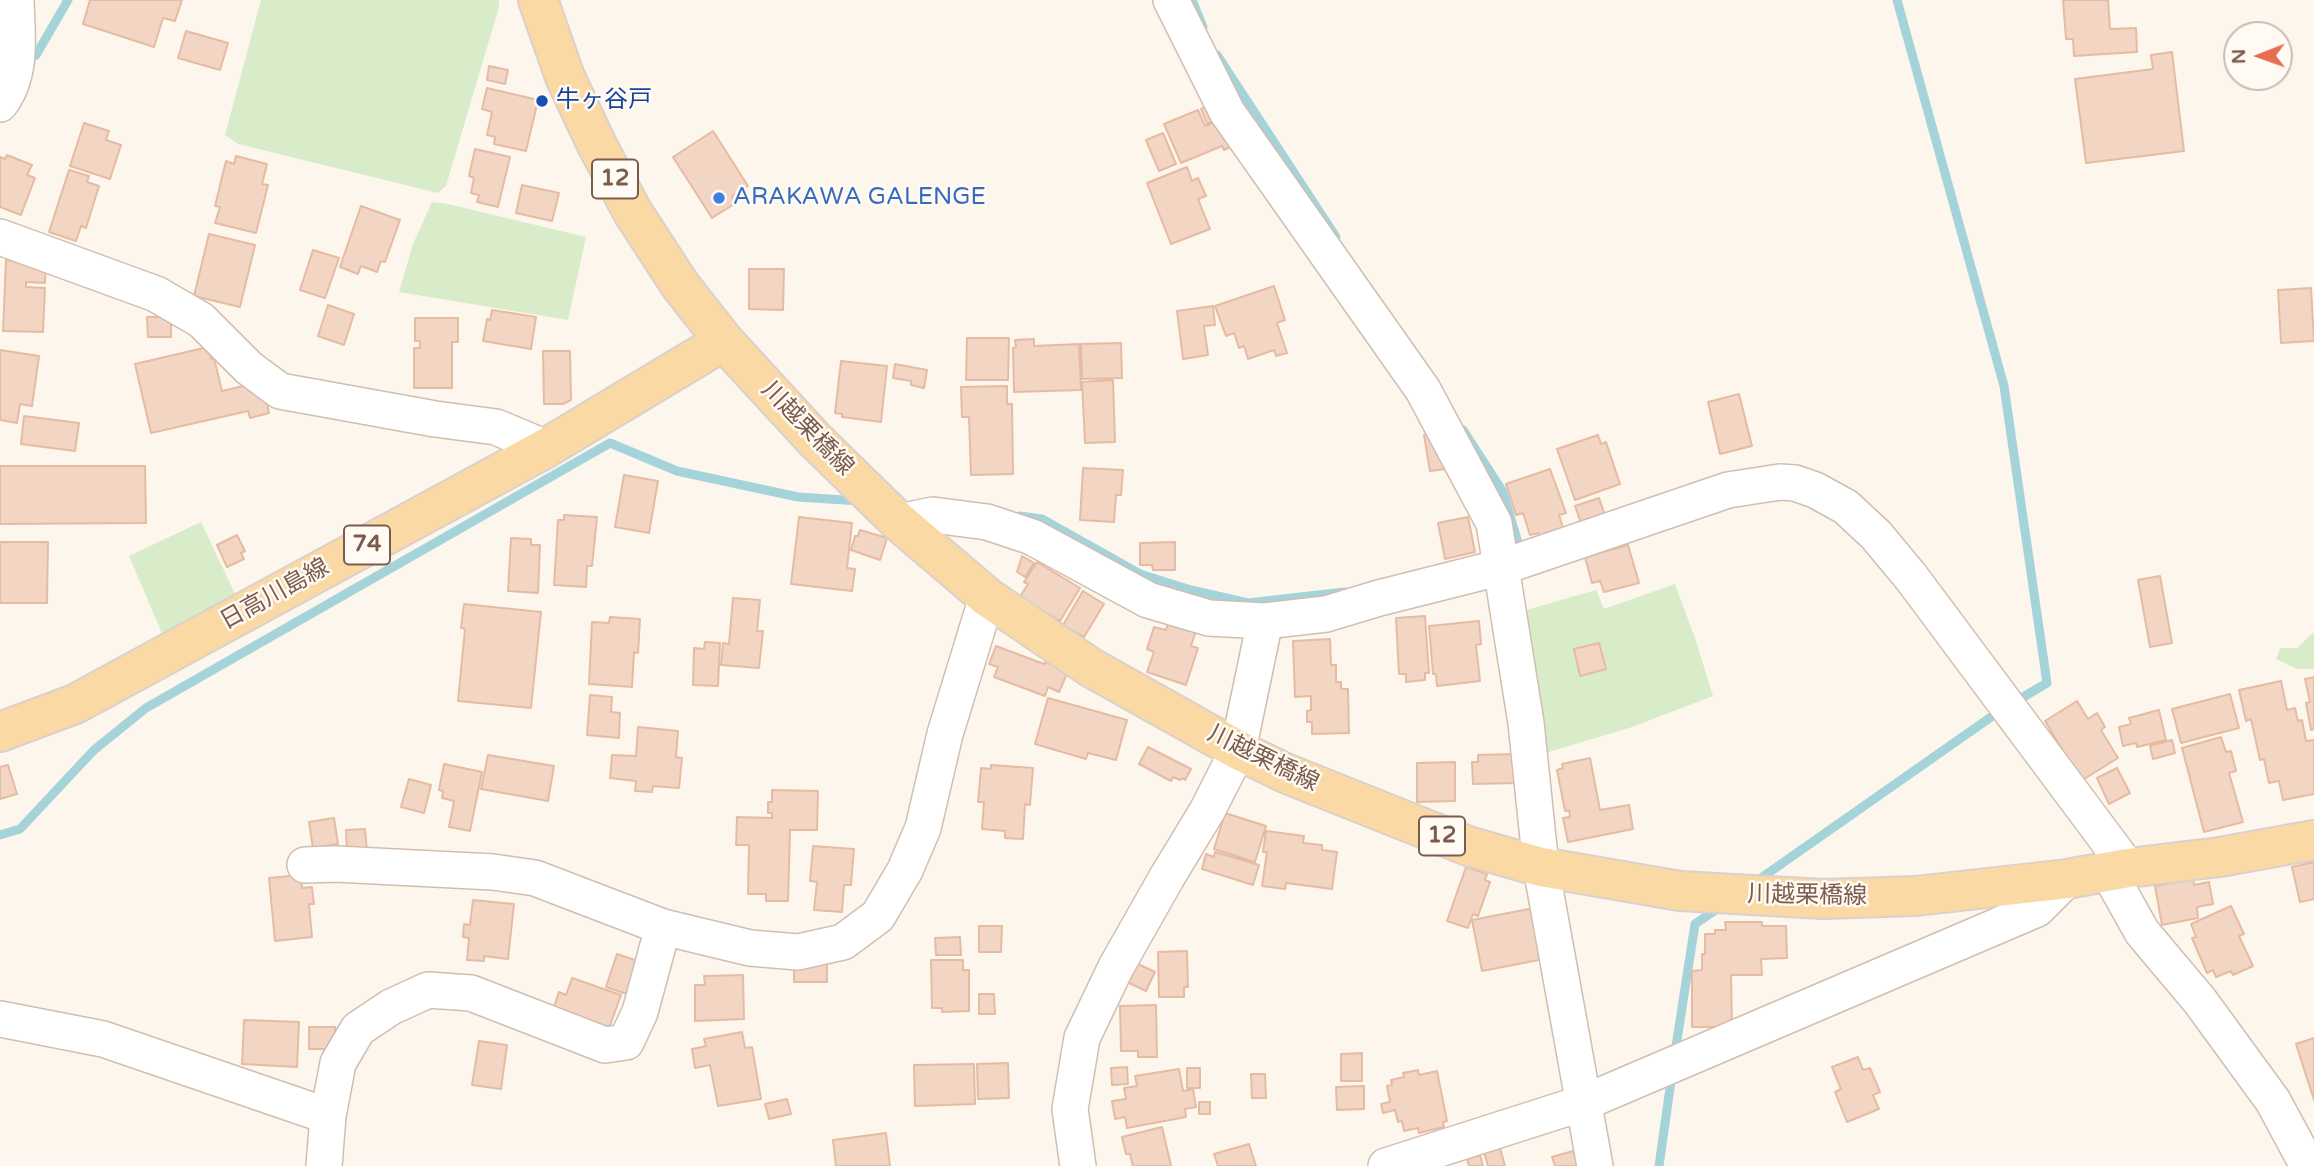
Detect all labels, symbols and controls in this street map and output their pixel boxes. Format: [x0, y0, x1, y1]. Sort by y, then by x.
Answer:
north arrow [2223, 21, 2293, 91]
text: N [2228, 49, 2250, 64]
place label: 牛ヶ谷戸 [556, 87, 652, 115]
marker: 牛ヶ谷戸 [534, 93, 550, 109]
road number: 12 [592, 160, 638, 198]
place label: ARAKAWA GALENGE [733, 184, 986, 212]
marker: ARAKAWA GALENGE [711, 190, 727, 206]
street label: 川越栗橋線 [755, 376, 859, 482]
road number: 74 [344, 526, 390, 565]
street label: 日高川島線 [216, 553, 334, 637]
street label: 川越栗橋線 [1203, 720, 1323, 798]
road number: 12 [1419, 816, 1465, 856]
street label: 川越栗橋線 [1747, 881, 1867, 911]

